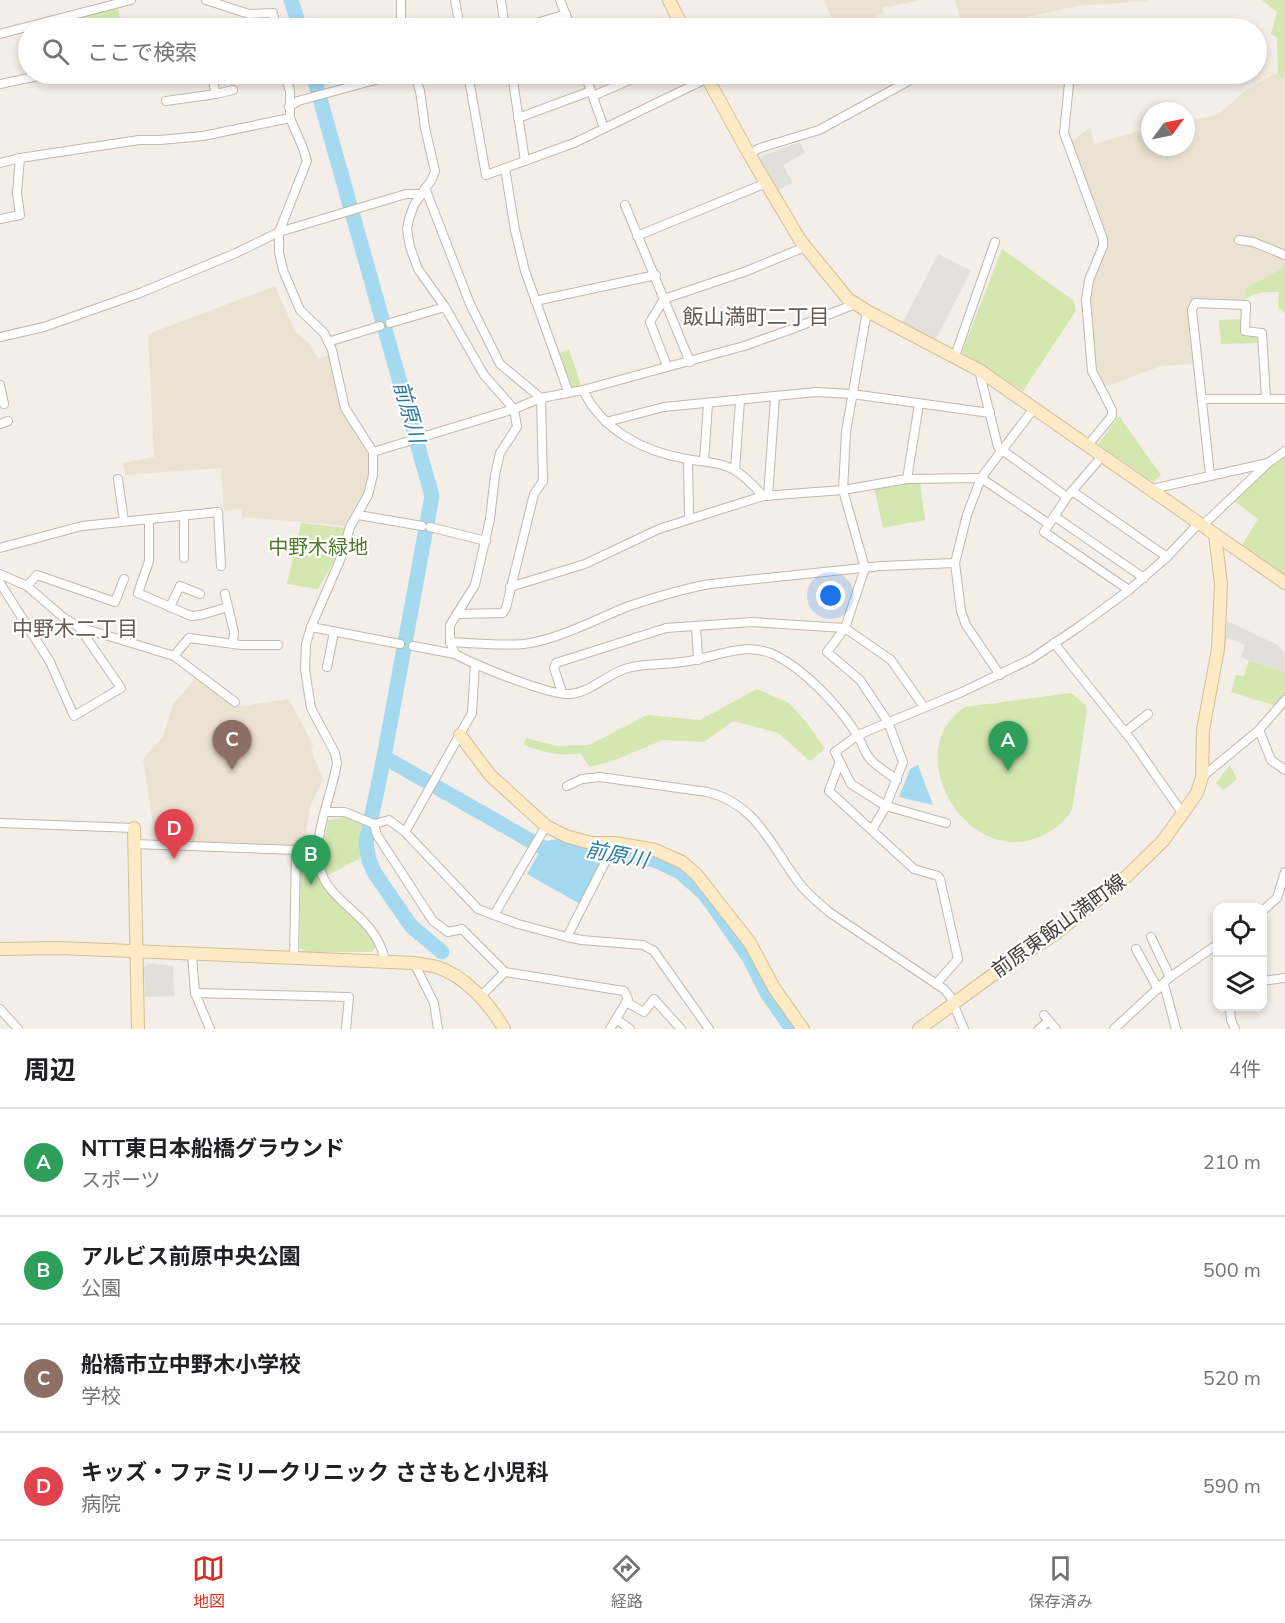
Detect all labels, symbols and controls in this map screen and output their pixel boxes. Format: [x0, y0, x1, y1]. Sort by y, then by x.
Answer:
search box [18, 18, 1267, 84]
icon: search [39, 35, 72, 68]
text: ここで検索 [87, 38, 197, 68]
north arrow [1141, 102, 1195, 156]
district label: 飯山満町二丁目 [683, 303, 830, 331]
water label: 前原川 [387, 378, 432, 448]
park label: 中野木緑地 [268, 534, 368, 561]
your location [816, 581, 845, 610]
district label: 中野木二丁目 [12, 615, 138, 643]
pin: C [212, 720, 252, 770]
pin: A [988, 722, 1028, 771]
pin: D [154, 810, 194, 859]
water label: 前原川 [583, 835, 653, 875]
pin: B [292, 836, 330, 885]
street label: 前原東飯山満町線 [986, 868, 1132, 984]
map controls [1213, 903, 1267, 1011]
button: locate [1213, 903, 1267, 957]
button: layers [1213, 957, 1267, 1011]
text: 周辺 [24, 1053, 76, 1088]
text: 4件 [1229, 1056, 1261, 1083]
text: NTT東日本船橋グラウンド [81, 1134, 345, 1164]
text: A [36, 1149, 51, 1176]
text: 210 m [1203, 1149, 1261, 1176]
text: スポーツ [81, 1167, 161, 1194]
text: アルビス前原中央公園 [81, 1242, 301, 1272]
text: B [37, 1257, 50, 1284]
text: 500 m [1203, 1257, 1261, 1284]
text: 公園 [81, 1275, 121, 1302]
text: 船橋市立中野木小学校 [81, 1350, 301, 1380]
text: C [37, 1365, 50, 1392]
text: 520 m [1203, 1365, 1261, 1392]
text: 学校 [81, 1383, 121, 1410]
text: キッズ・ファミリークリニック ささもと小児科 [81, 1458, 549, 1488]
text: D [36, 1473, 51, 1500]
text: 590 m [1203, 1473, 1261, 1500]
text: 病院 [81, 1491, 121, 1518]
tab: 地図 [192, 1552, 225, 1613]
tab: 経路 [610, 1552, 643, 1613]
tab: 保存済み [1028, 1552, 1092, 1613]

